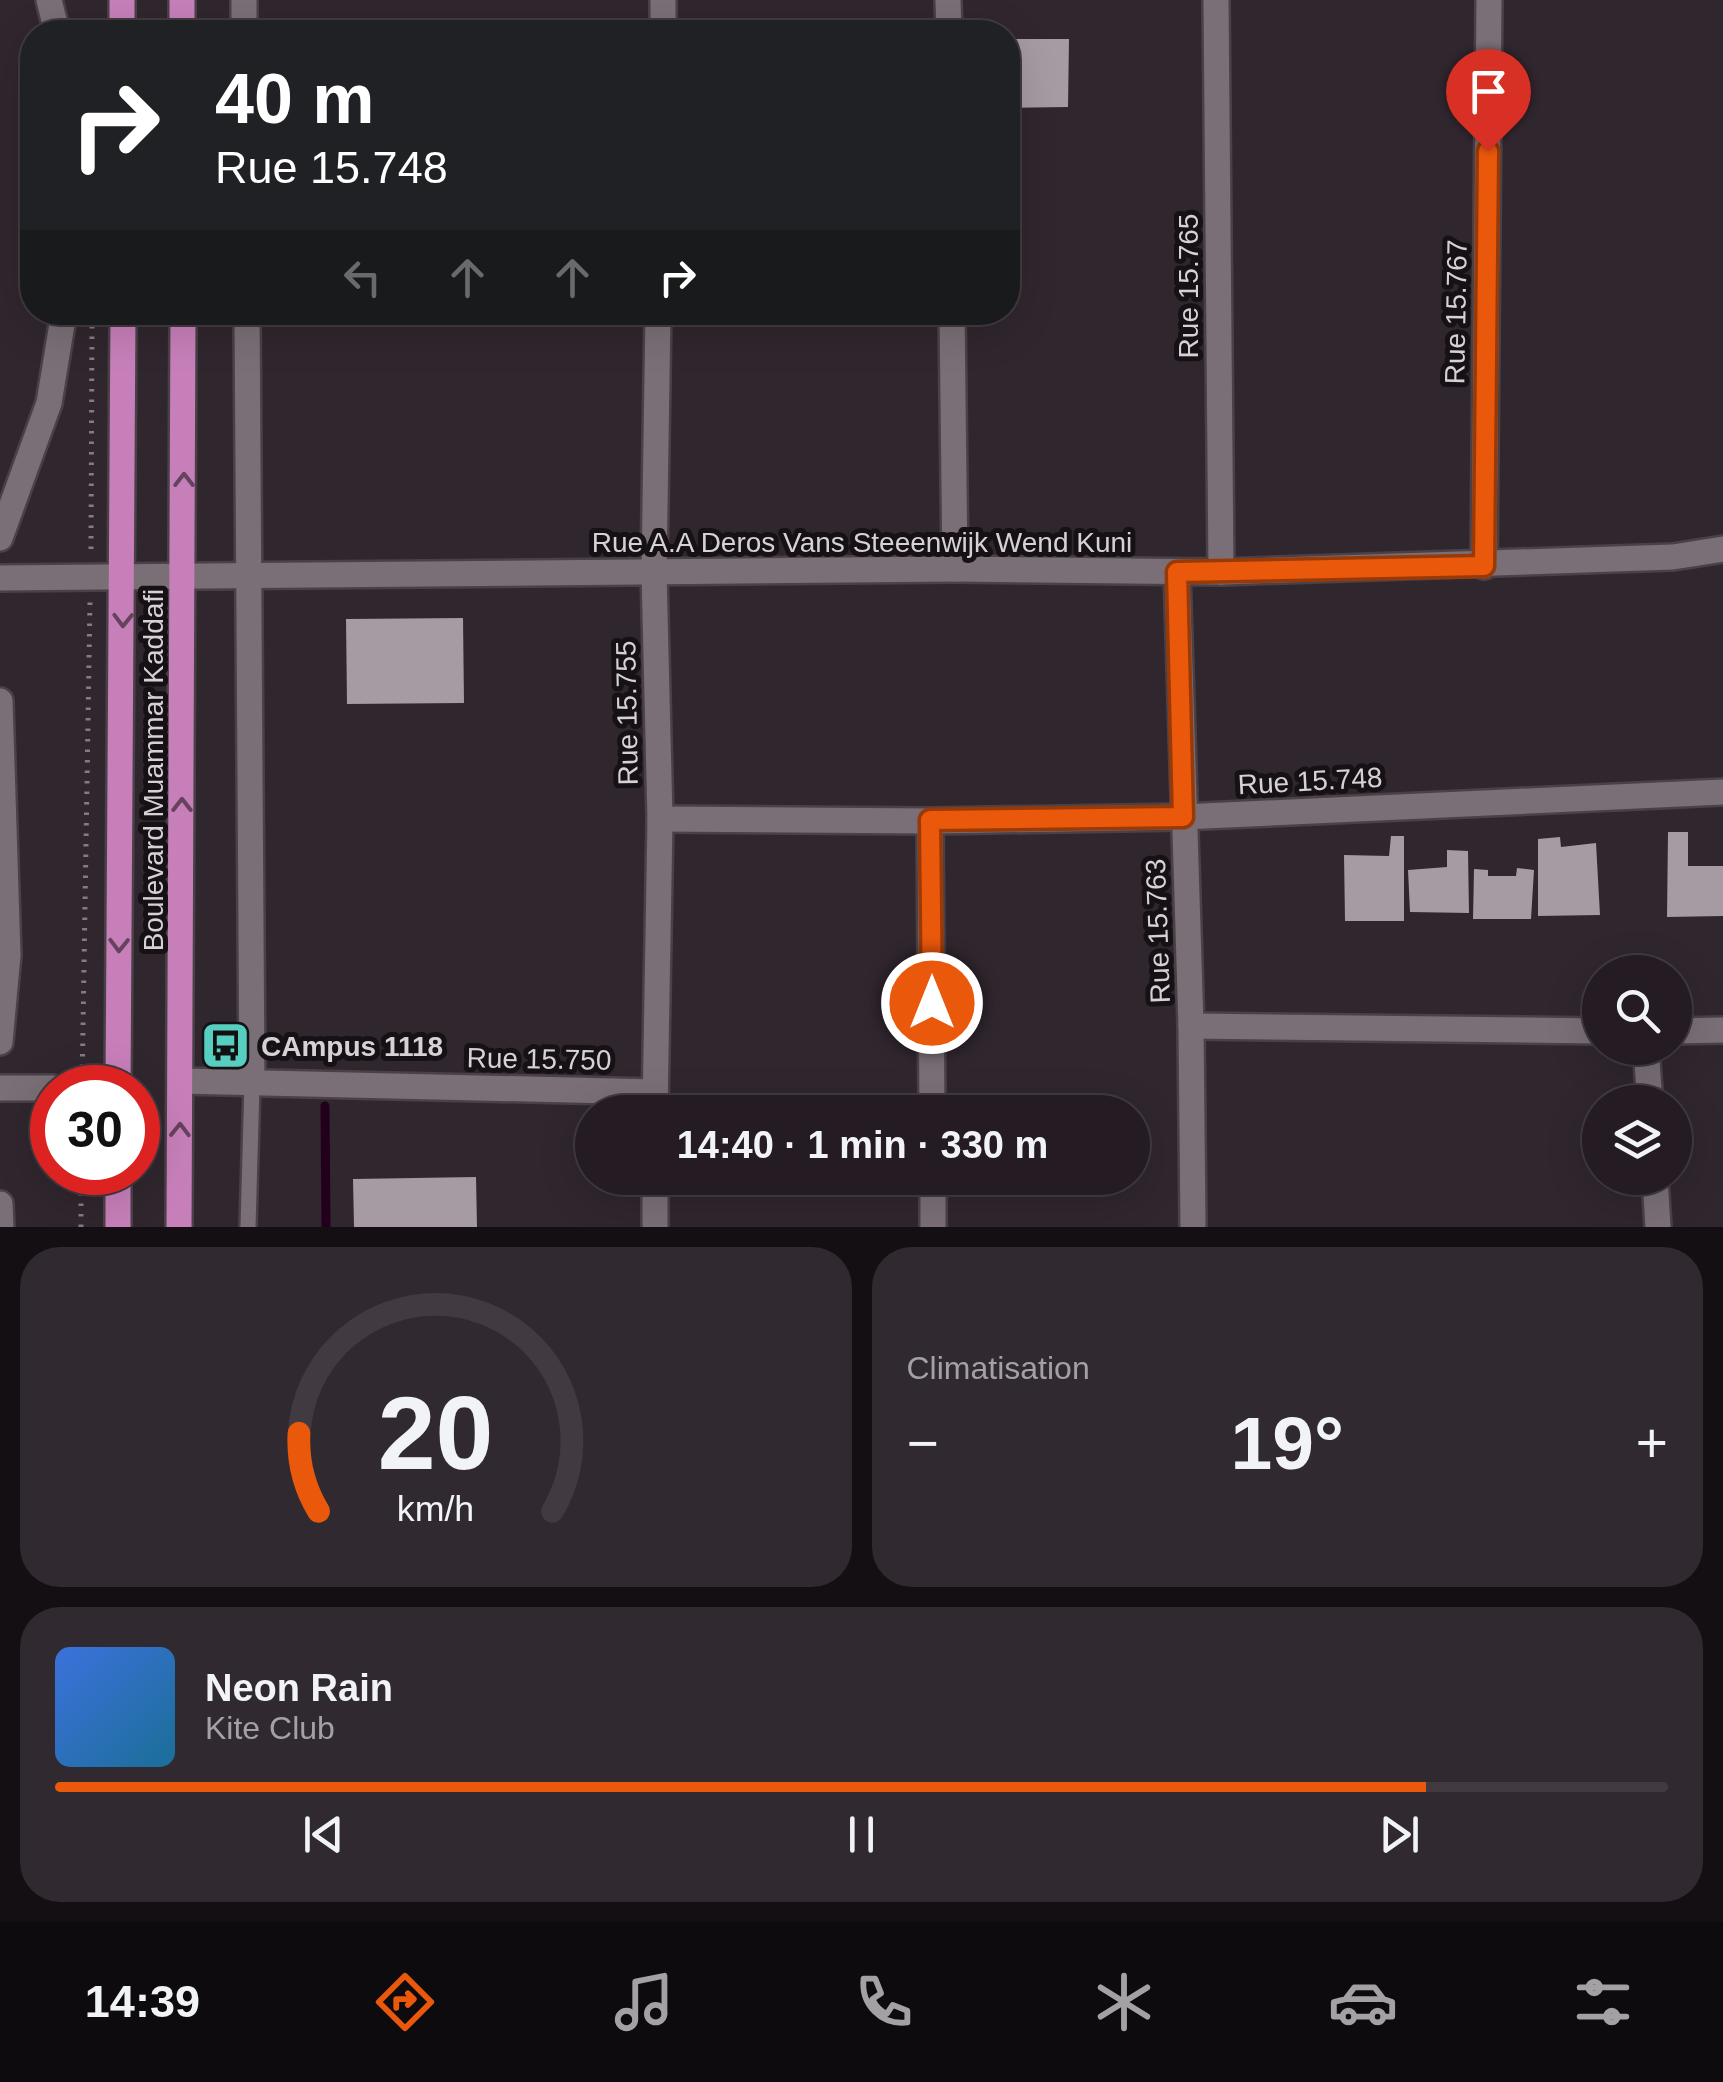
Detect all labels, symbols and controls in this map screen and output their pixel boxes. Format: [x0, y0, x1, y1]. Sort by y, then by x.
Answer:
pin [1446, 49, 1531, 152]
icon: right [50, 60, 180, 190]
text: 40 m [215, 60, 375, 138]
icon: arrive [1461, 64, 1516, 119]
text: Rue 15.748 [215, 142, 448, 193]
street label: Rue 15.765 [1173, 214, 1204, 358]
street label: Rue 15.767 [1439, 239, 1473, 385]
icon: left [335, 250, 390, 305]
icon: ahead [440, 250, 495, 305]
icon: ahead [545, 250, 600, 305]
icon: right [650, 250, 705, 305]
one-way arrow [173, 471, 195, 486]
street label: Rue A.A Deros Vans Steeenwijk Wend Kuni [592, 527, 1132, 558]
street label: Boulevard Muammar Kaddafi [138, 589, 169, 951]
one-way arrow [112, 612, 134, 628]
street label: Rue 15.755 [610, 640, 644, 786]
street label: Rue 15.748 [1237, 762, 1383, 800]
one-way arrow [172, 796, 193, 812]
street label: Rue 15.763 [1140, 858, 1176, 1004]
one-way arrow [109, 937, 130, 953]
position arrow [880, 951, 984, 1055]
map controls [1582, 955, 1692, 1195]
button: search [1582, 955, 1692, 1065]
bus stop icon: CAmpus 1118 [200, 1020, 252, 1072]
place label: CAmpus 1118 [261, 1031, 443, 1062]
street label: Rue 15.750 [466, 1042, 612, 1076]
speed limit sign: 30 [30, 1065, 160, 1195]
button: layers [1582, 1085, 1692, 1195]
one-way arrow [169, 1121, 191, 1136]
text: 14:40 · 1 min · 330 m [677, 1124, 1048, 1166]
text: Climatisation [907, 1350, 1090, 1386]
text: 20 [378, 1375, 494, 1491]
text: 19° [1231, 1401, 1344, 1485]
text: − [907, 1412, 939, 1474]
text: + [1636, 1412, 1668, 1474]
text: km/h [397, 1489, 474, 1529]
text: Neon Rain [205, 1667, 393, 1709]
text: Kite Club [205, 1710, 335, 1746]
icon: previous [296, 1807, 351, 1862]
icon: pause [834, 1807, 889, 1862]
icon: next [1372, 1807, 1427, 1862]
icon: directions [370, 1967, 440, 2037]
icon: music [609, 1967, 679, 2037]
icon: phone [849, 1967, 919, 2037]
icon: climate [1089, 1967, 1159, 2037]
icon: car [1328, 1967, 1398, 2037]
icon: filters [1568, 1967, 1638, 2037]
text: 14:39 [85, 1976, 200, 2027]

